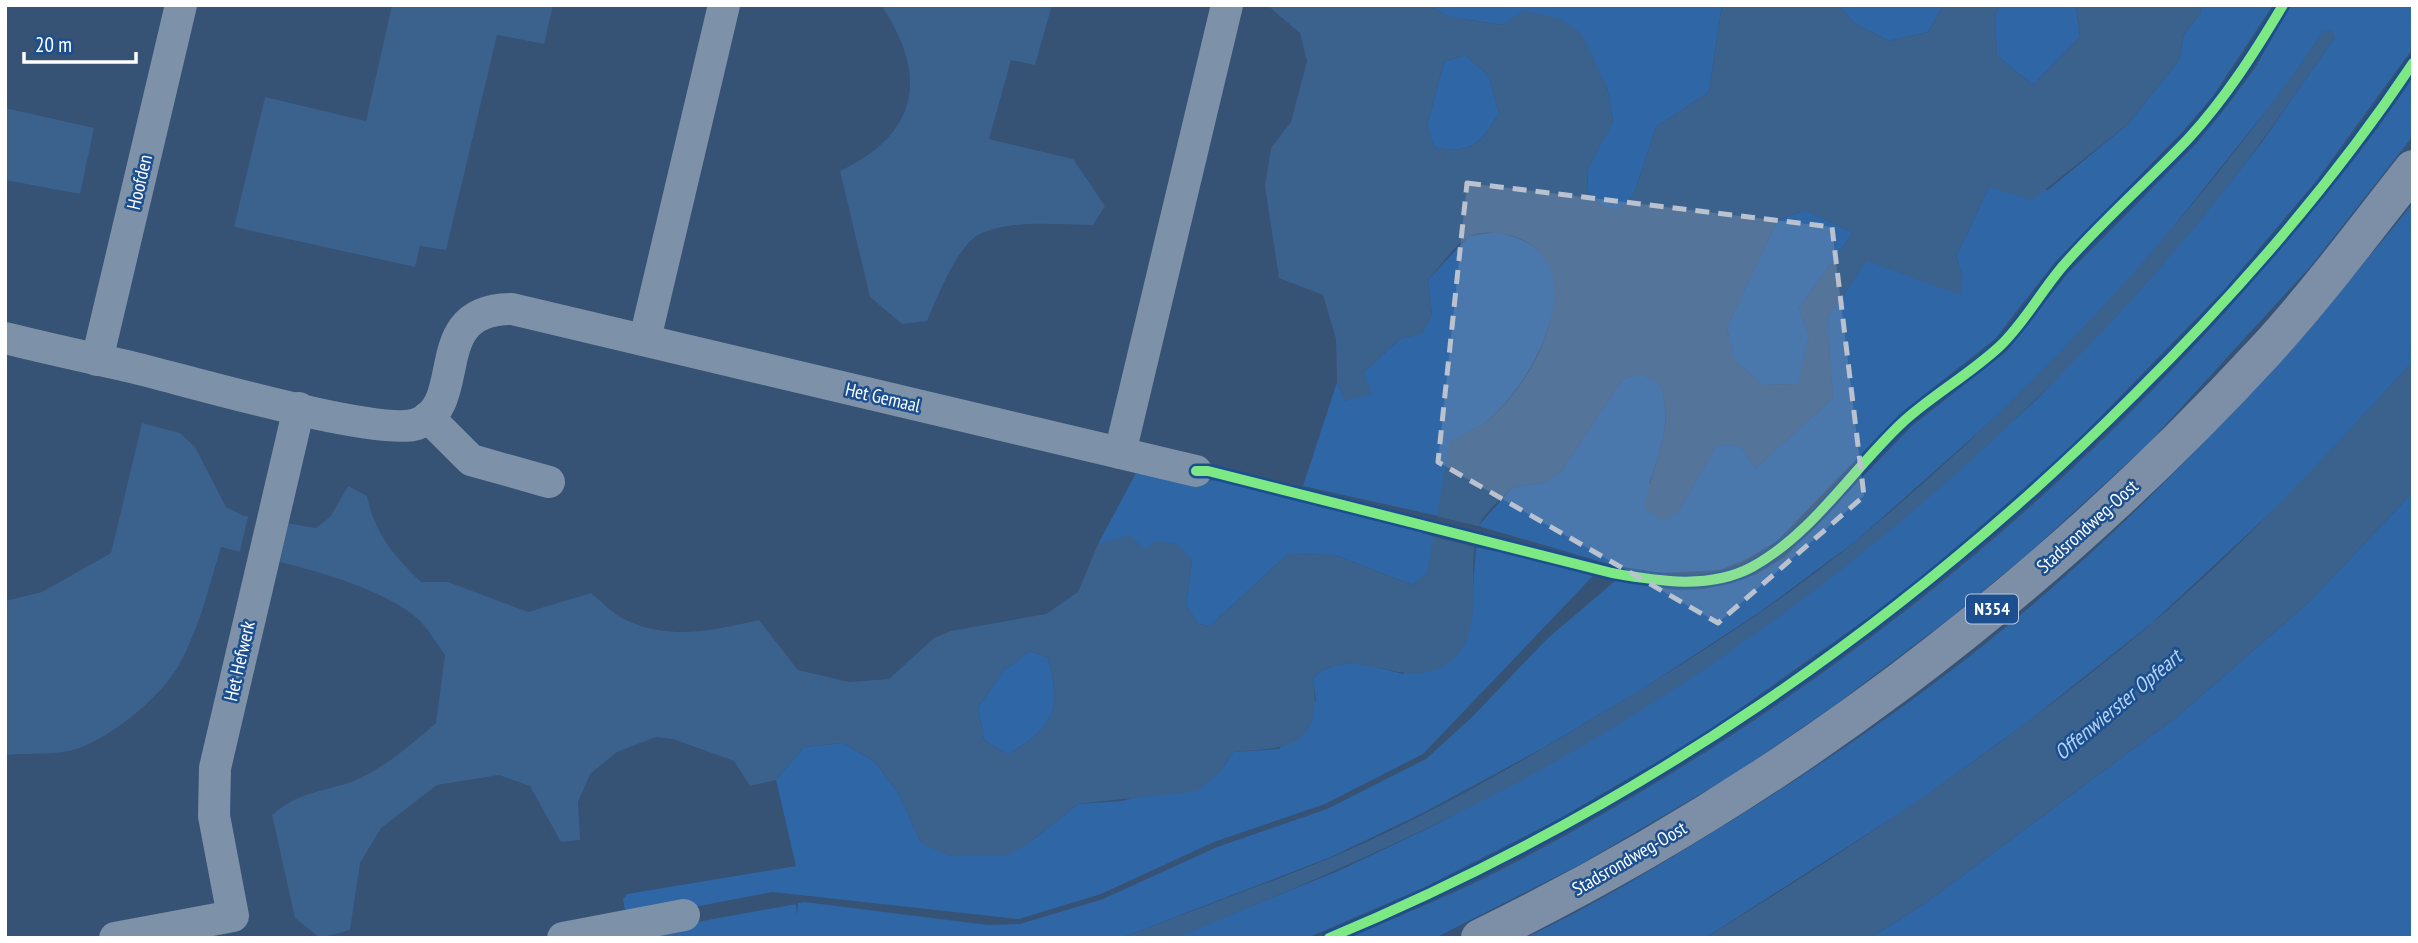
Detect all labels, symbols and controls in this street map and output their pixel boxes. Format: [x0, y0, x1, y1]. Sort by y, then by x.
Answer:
scale bar [24, 21, 136, 65]
text: 20 m [35, 31, 72, 58]
street label: Hoofden [121, 152, 157, 212]
street label: Het Gemaal [843, 377, 924, 417]
street label: Stadsrondweg-Oost [2031, 474, 2143, 578]
road number: N354 [1966, 594, 2018, 624]
street label: Het Hefwerk [218, 618, 260, 703]
water label: Offenwierster Opfeart [2049, 642, 2188, 766]
street label: Stadsrondweg-Oost [1567, 815, 1691, 900]

